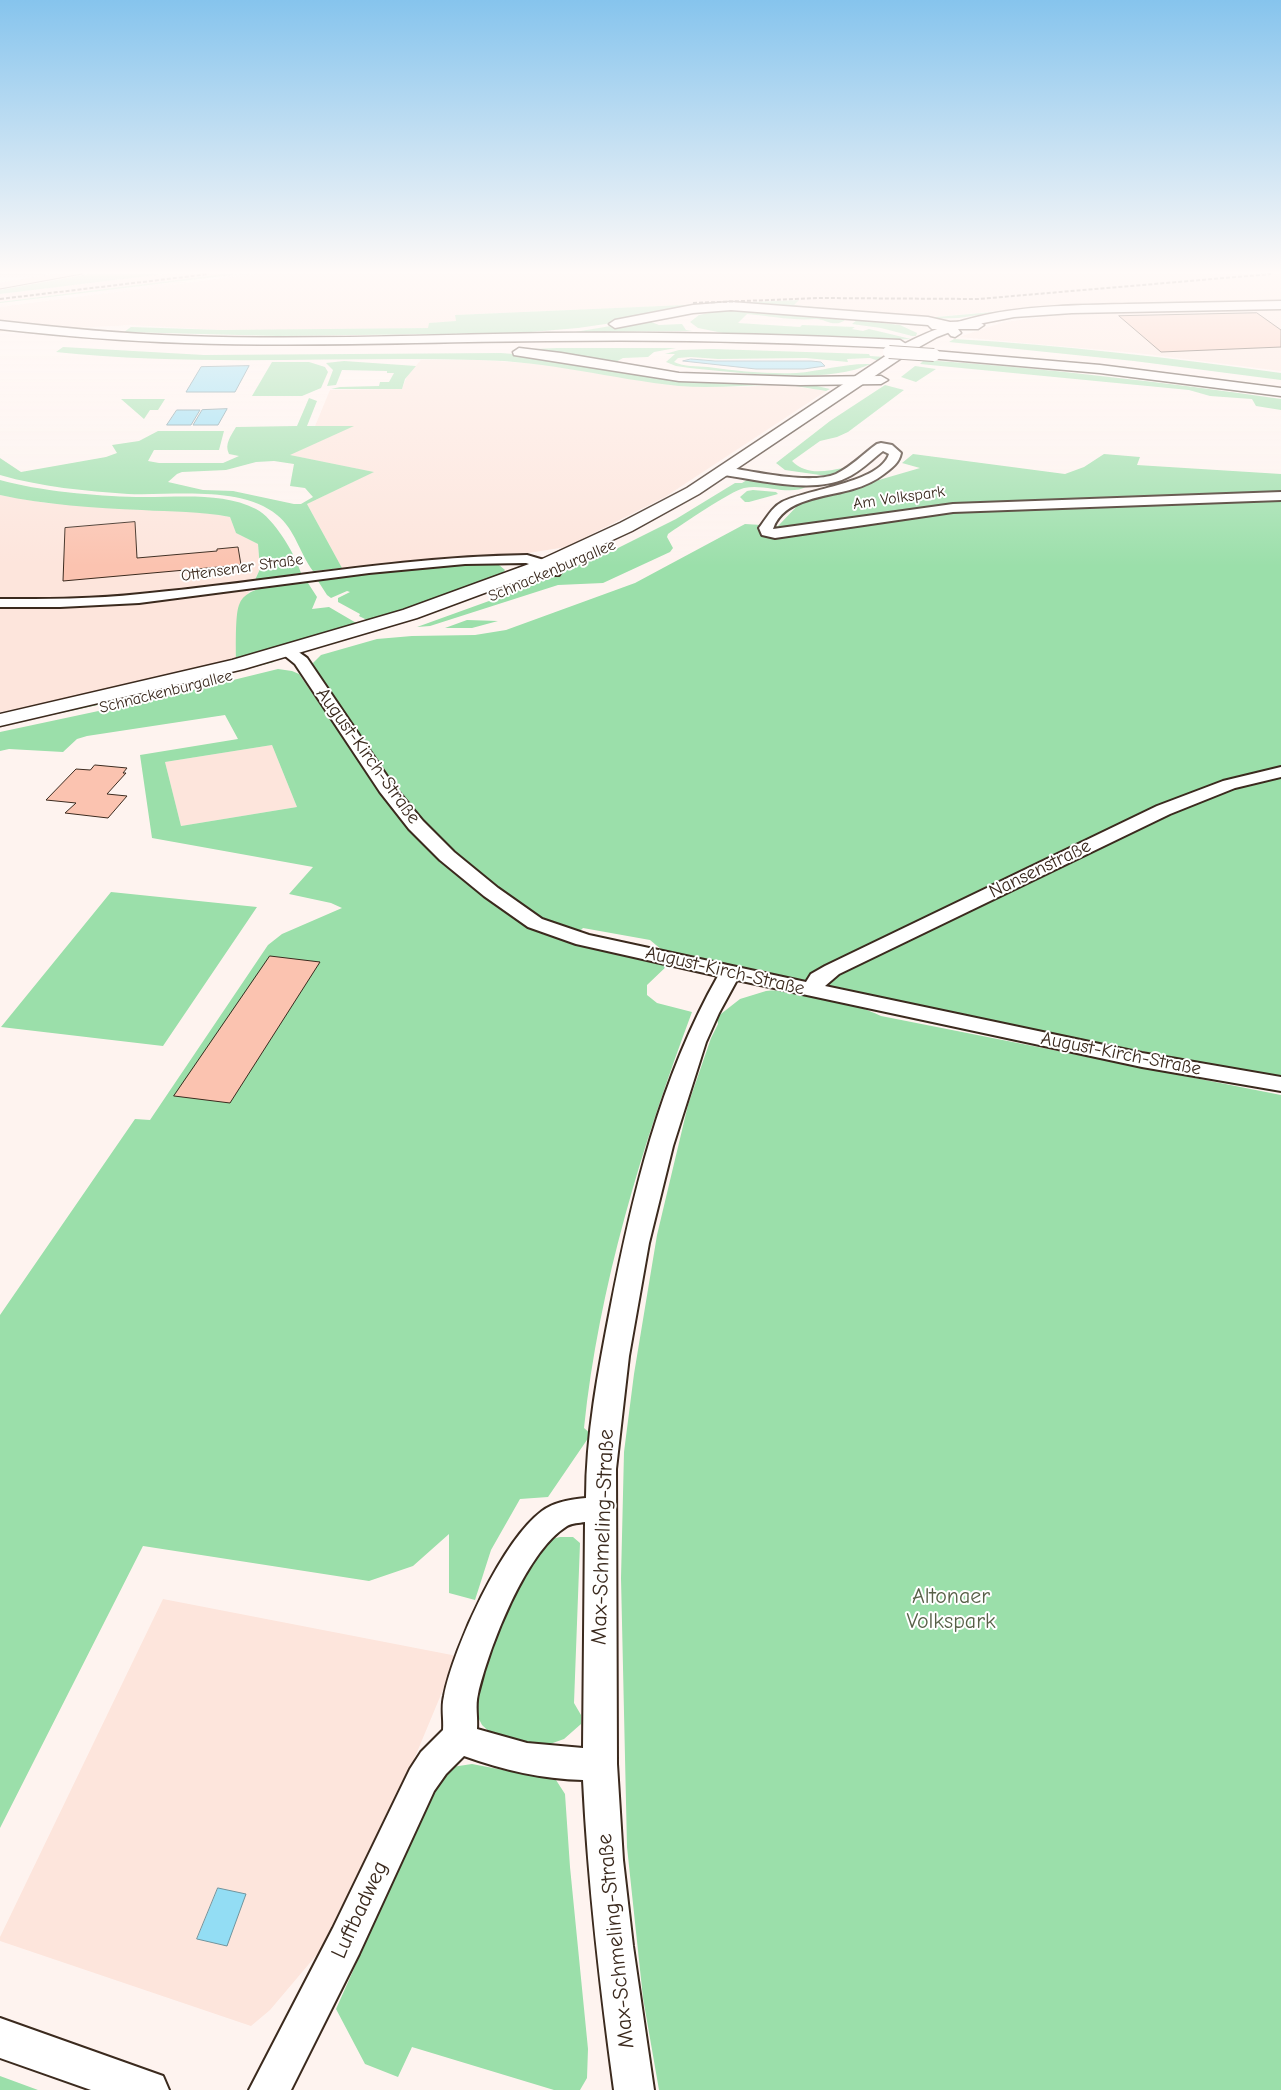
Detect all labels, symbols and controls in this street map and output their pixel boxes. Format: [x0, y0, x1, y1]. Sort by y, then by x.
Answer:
street label: Am Volkspark [852, 482, 946, 514]
street label: Schnackenburgallee [485, 535, 619, 607]
street label: Ottensener Straße [180, 550, 304, 586]
street label: Schnackenburgallee [97, 666, 235, 718]
street label: August-Kirch-Straße [311, 683, 425, 829]
street label: Nansenstraße [985, 835, 1095, 903]
street label: August-Kirch-Straße [643, 942, 807, 1000]
street label: August-Kirch-Straße [1039, 1027, 1203, 1081]
street label: Max-Schmeling-Straße [586, 1429, 620, 1645]
park label: Altonaer Volkspark [906, 1584, 996, 1635]
street label: Max-Schmeling-Straße [592, 1832, 640, 2050]
street label: Luftbadweg [326, 1857, 394, 1963]

